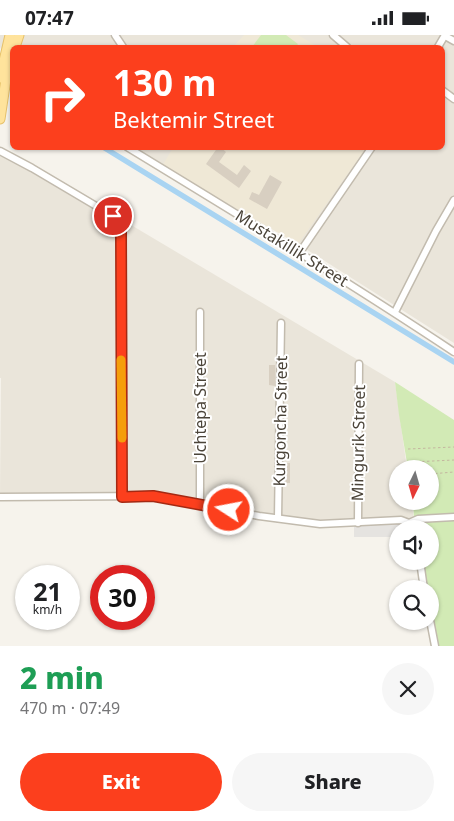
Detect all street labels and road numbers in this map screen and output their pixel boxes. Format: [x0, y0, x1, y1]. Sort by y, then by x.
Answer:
street label: Mustakillik Street [231, 204, 353, 292]
street label: Uchtepa Street [189, 352, 211, 464]
street label: Kurgoncha Street [268, 355, 292, 487]
street label: Mingurik Street [346, 384, 370, 501]

